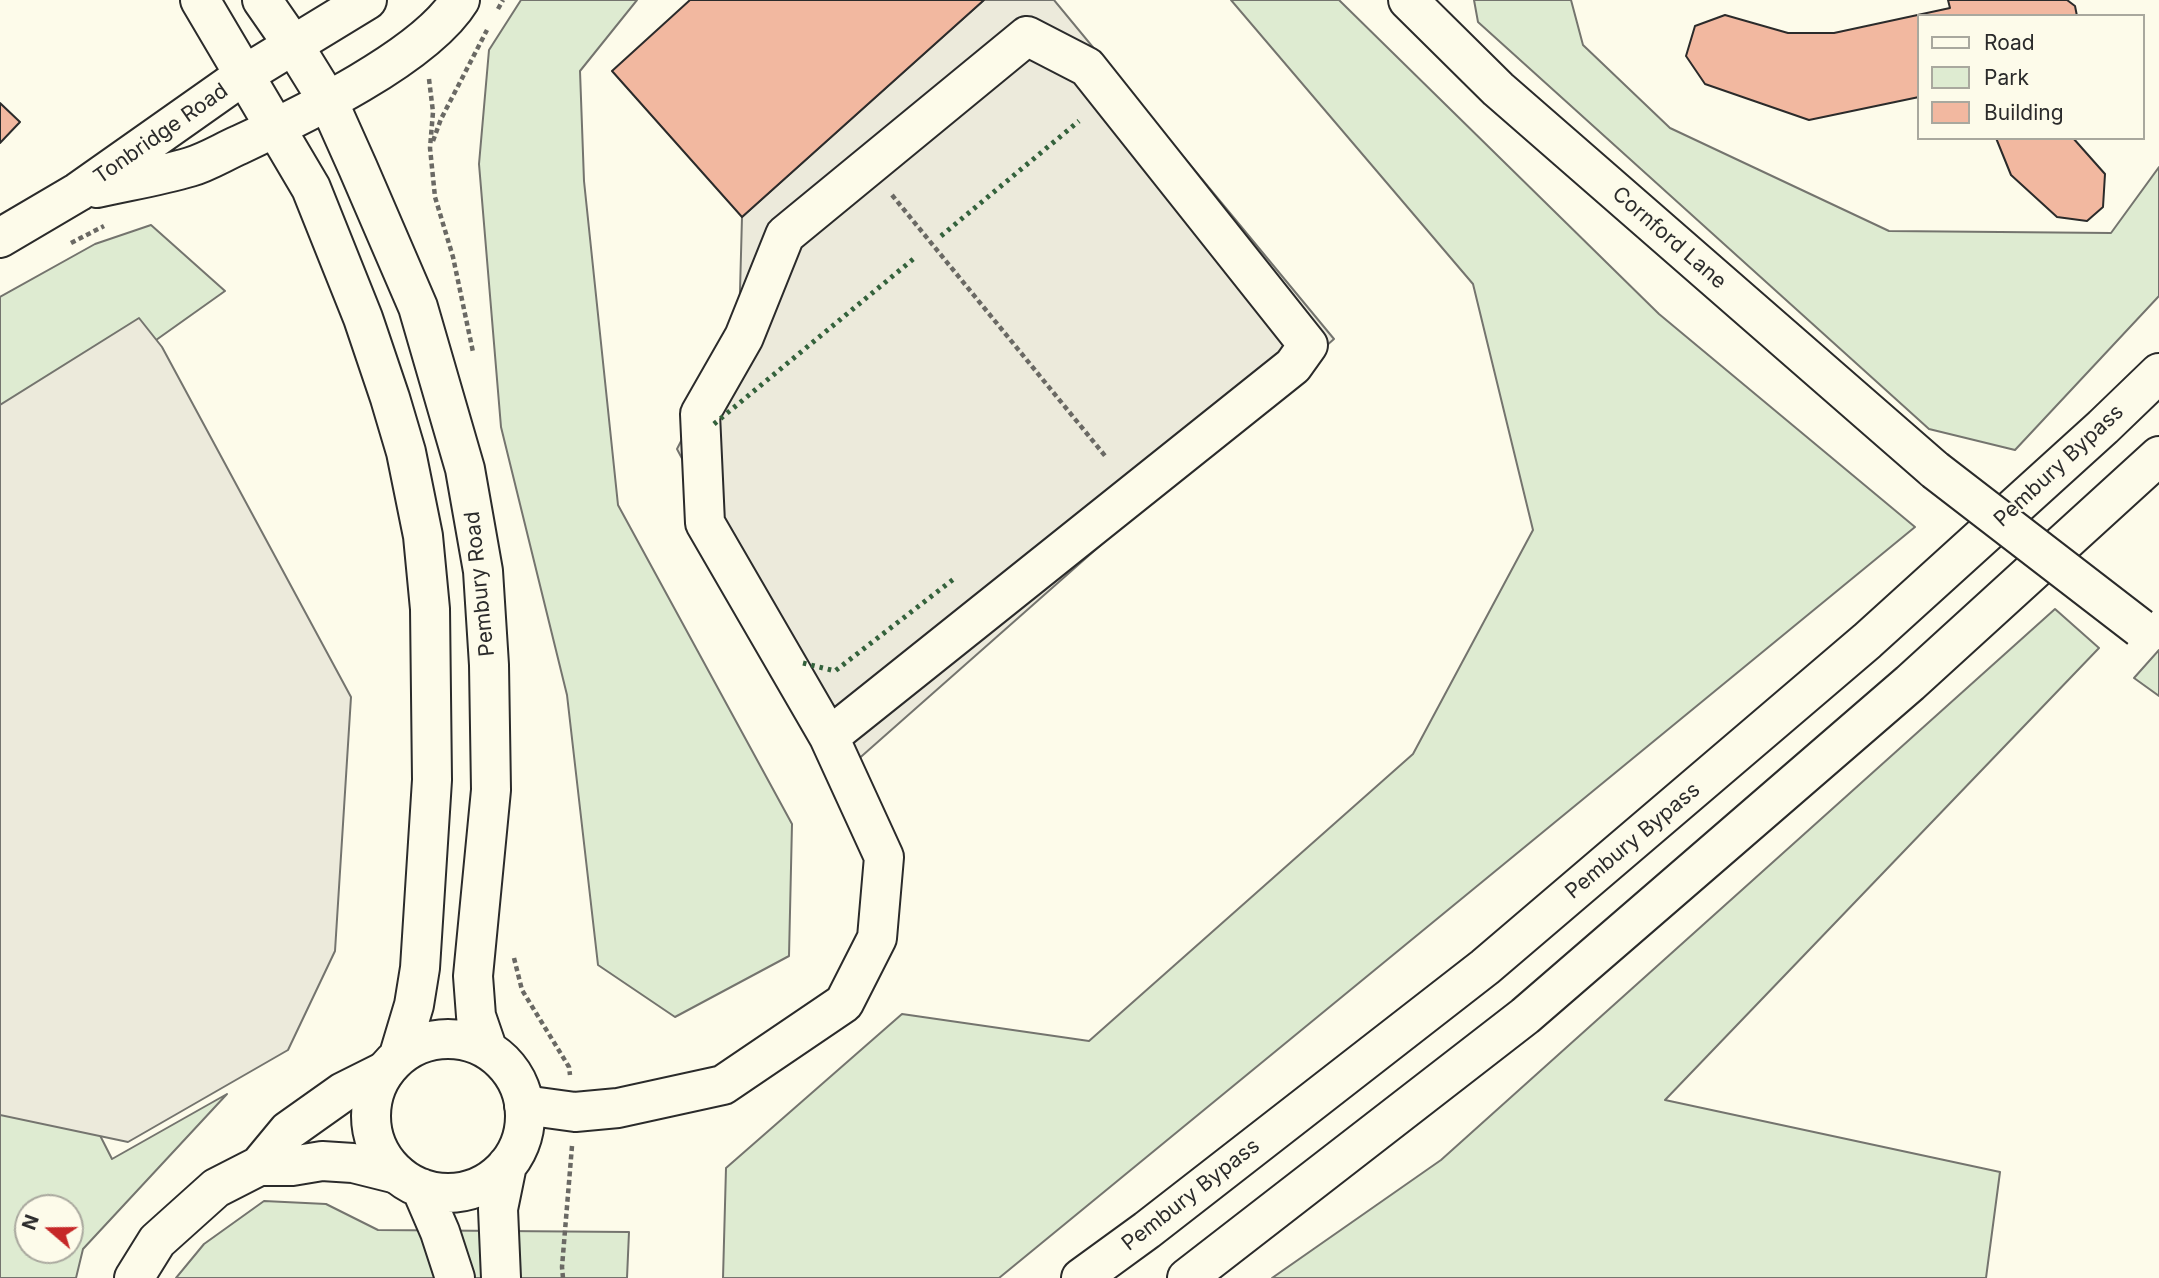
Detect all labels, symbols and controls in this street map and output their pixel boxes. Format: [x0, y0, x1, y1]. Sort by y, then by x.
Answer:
legend [1918, 14, 2145, 140]
text: Road [1984, 30, 2035, 55]
text: Park [1984, 65, 2029, 90]
street label: Tonbridge Road [89, 78, 233, 190]
text: Building [1984, 100, 2064, 125]
street label: Cornford Lane [1607, 182, 1731, 294]
street label: Pembury Bypass [1989, 400, 2129, 532]
street label: Pembury Road [460, 510, 500, 658]
street label: Pembury Bypass [1561, 777, 1705, 905]
street label: Pembury Bypass [1117, 1133, 1265, 1257]
north arrow [14, 1194, 84, 1264]
text: N [17, 1212, 44, 1233]

